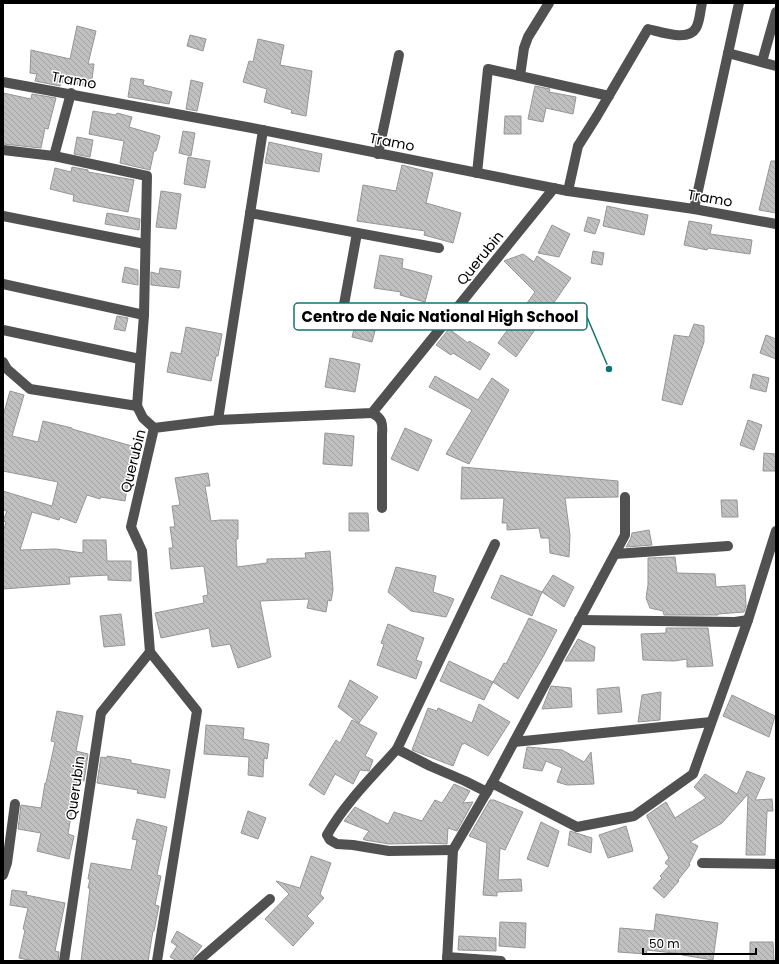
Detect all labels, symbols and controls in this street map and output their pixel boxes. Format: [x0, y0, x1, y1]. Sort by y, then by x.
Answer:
street label: Tramo [50, 66, 98, 94]
street label: Tramo [368, 128, 416, 156]
street label: Tramo [686, 184, 734, 212]
street label: Querubin [452, 227, 508, 289]
callout: Centro de Naic National High School [294, 303, 587, 330]
text: Centro de Naic National High School [301, 306, 579, 327]
street label: Querubin [115, 427, 151, 495]
street label: Querubin [61, 755, 89, 821]
scale bar [643, 930, 756, 956]
text: 50 m [649, 935, 680, 952]

